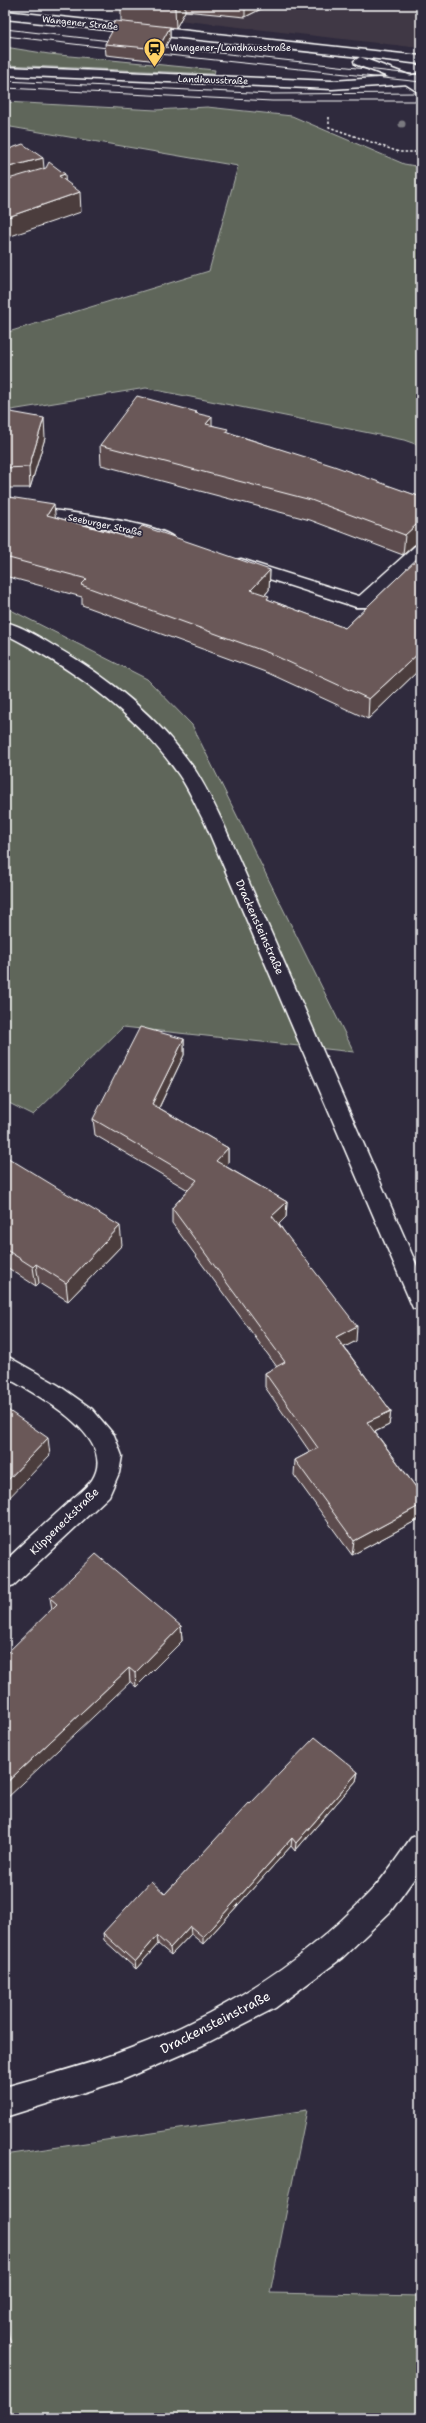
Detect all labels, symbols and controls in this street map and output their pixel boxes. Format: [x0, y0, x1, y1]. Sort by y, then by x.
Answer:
street label: Wangener Straße [41, 13, 119, 33]
station icon: Wangener-/Landhausstraße [142, 35, 168, 68]
place label: Wangener-/Landhausstraße [170, 42, 291, 54]
street label: Landhausstraße [178, 73, 248, 87]
street label: Seeburger Straße [67, 511, 143, 539]
street label: Drackensteinstraße [232, 877, 287, 977]
street label: Klippeneckstraße [27, 1484, 102, 1558]
street label: Drackensteinstraße [157, 1987, 273, 2058]

